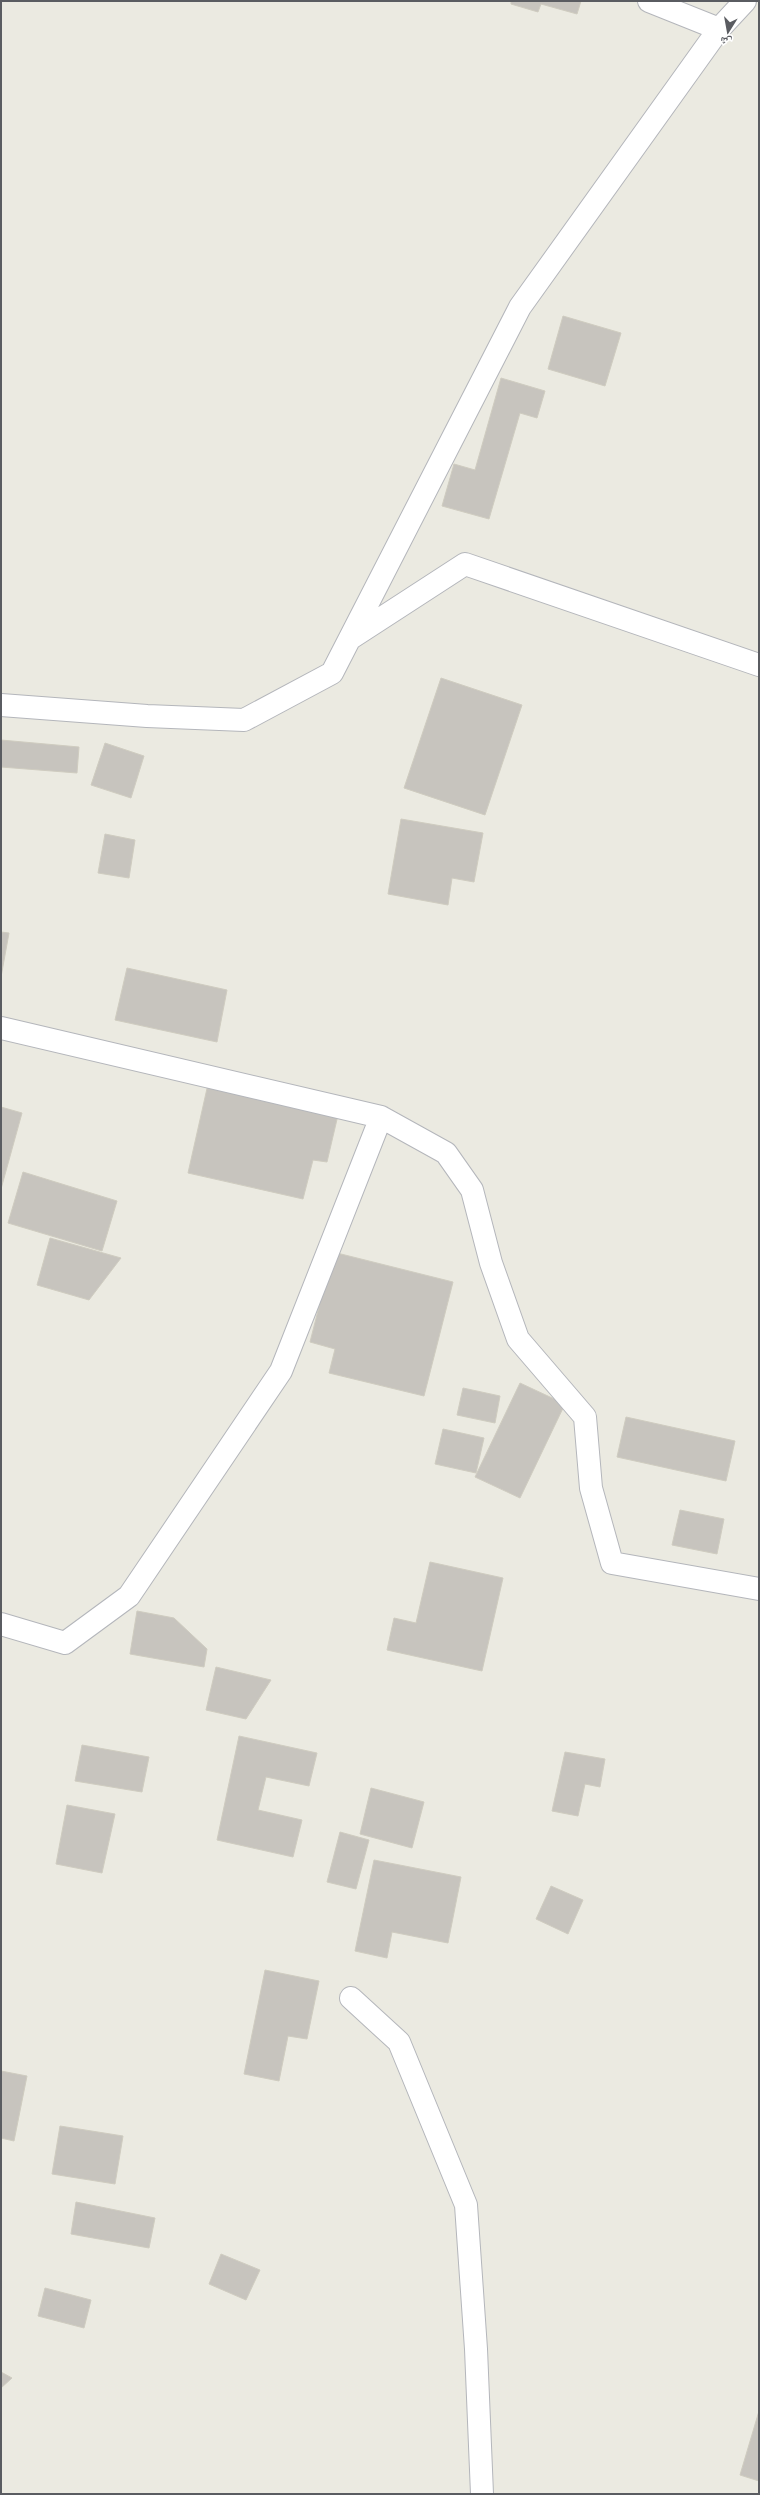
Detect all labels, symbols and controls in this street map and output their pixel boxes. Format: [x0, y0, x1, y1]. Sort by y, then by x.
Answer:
north arrow [708, 12, 748, 52]
text: ش [719, 33, 733, 50]

